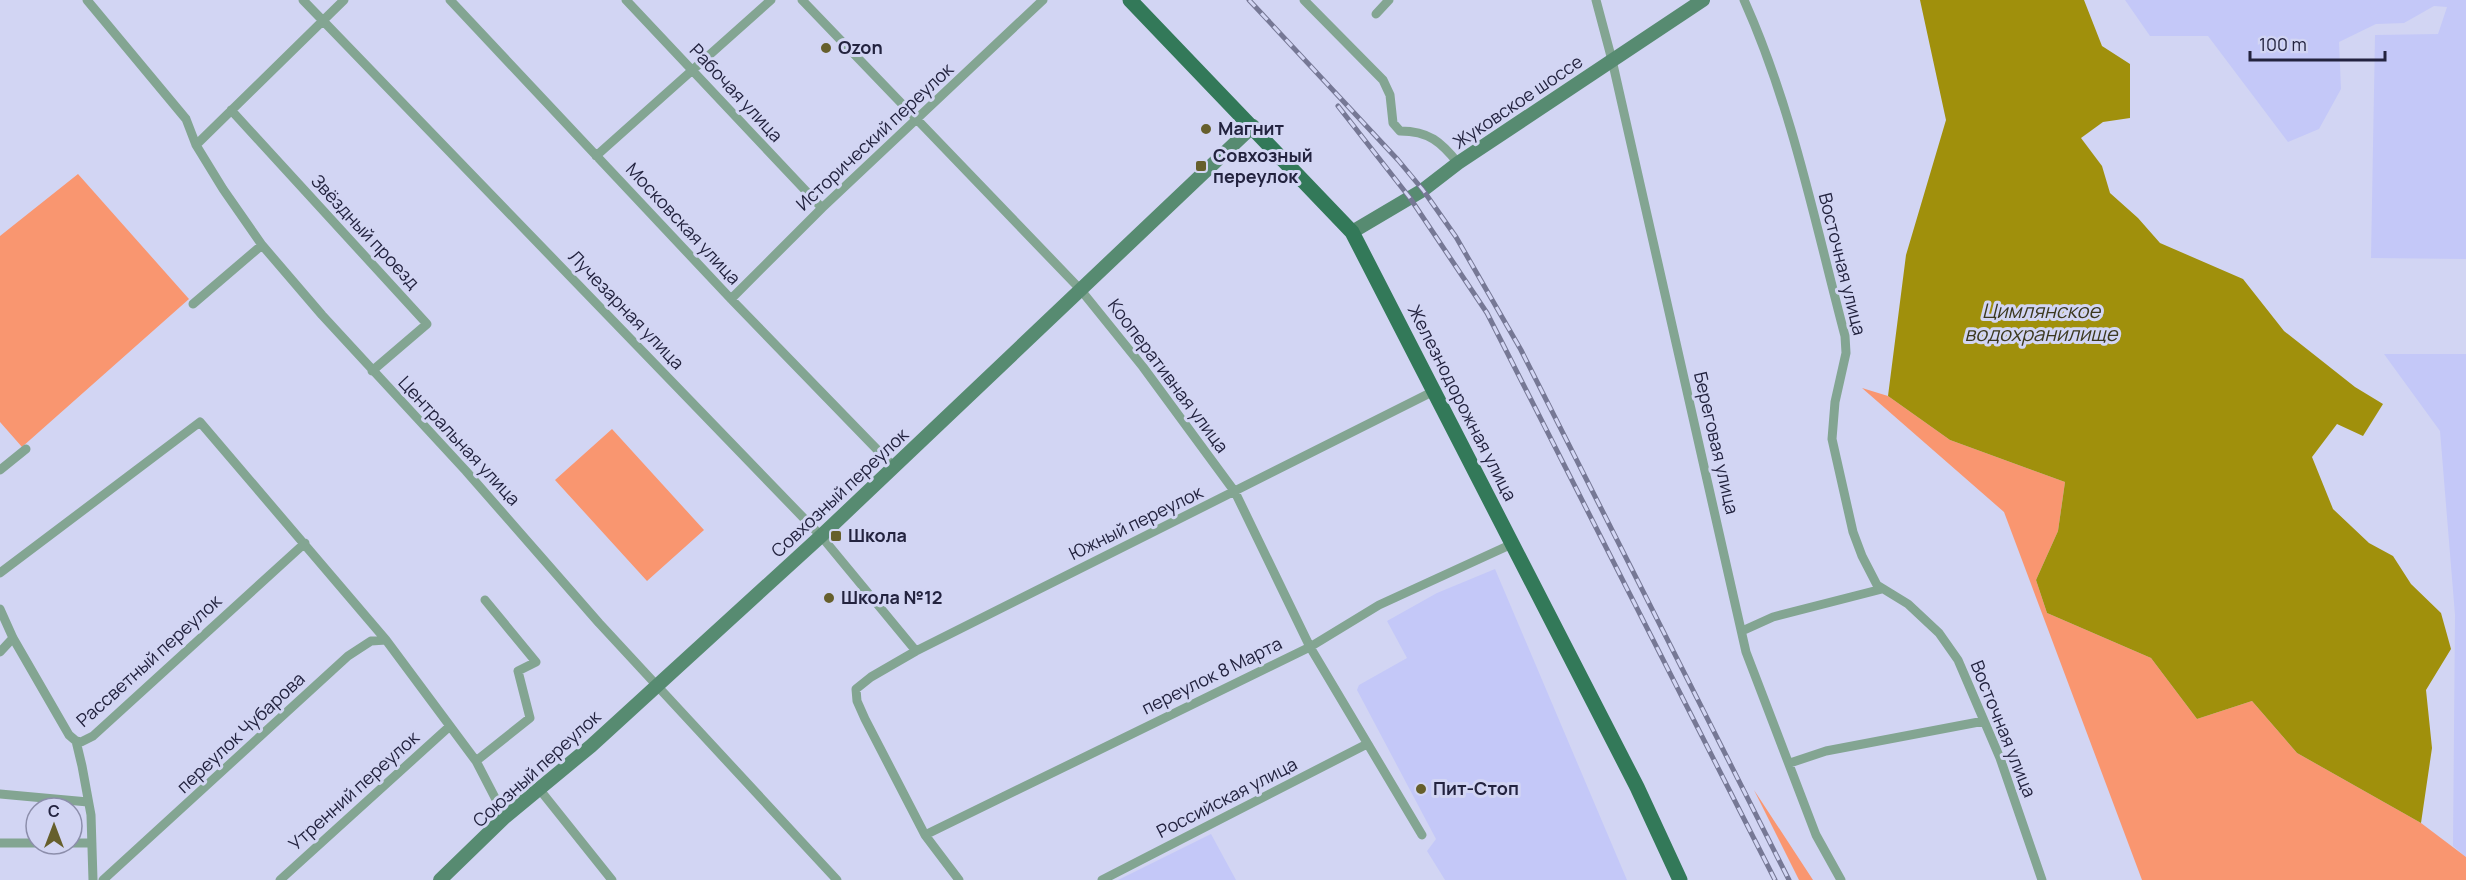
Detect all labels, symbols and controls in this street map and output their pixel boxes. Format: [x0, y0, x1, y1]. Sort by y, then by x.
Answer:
scale bar [2250, 24, 2385, 62]
text: 100 m [2259, 32, 2307, 56]
place label: Ozon [838, 35, 883, 59]
street label: Рабочая улица [685, 38, 789, 147]
marker: Ozon [819, 41, 833, 55]
street label: Жуковское шоссе [1448, 49, 1587, 154]
street label: Исторический переулок [791, 56, 959, 216]
place label: Магнит [1218, 116, 1285, 140]
marker: Магнит [1199, 122, 1213, 136]
place label: Совхозный переулок [1213, 143, 1313, 188]
street label: Московская улица [621, 157, 746, 289]
marker: Совхозный переулок [1194, 159, 1208, 173]
street label: Звёздный проезд [306, 169, 425, 294]
street label: Восточная улица [1814, 190, 1872, 337]
street label: Лучезарная улица [564, 245, 690, 374]
street label: Кооперативная улица [1103, 294, 1235, 457]
water label: Цимлянское водохранилище [1965, 297, 2119, 347]
street label: Железнодорожная улица [1403, 300, 1523, 505]
street label: Береговая улица [1689, 369, 1745, 516]
street label: Центральная улица [393, 370, 526, 510]
street label: Совхозный переулок [766, 422, 914, 562]
street label: Южный переулок [1065, 479, 1207, 565]
place label: Школа [848, 523, 907, 547]
marker: Школа [829, 529, 843, 543]
place label: Школа №12 [841, 585, 943, 609]
street label: Рассветный переулок [71, 588, 227, 732]
marker: Школа №12 [822, 591, 836, 605]
street label: переулок 8 Марта [1138, 631, 1286, 719]
street label: Восточная улица [1965, 657, 2042, 801]
street label: переулок Чубарова [171, 667, 310, 798]
street label: Союзный переулок [467, 704, 606, 832]
street label: Утренний переулок [283, 725, 424, 855]
street label: Российская улица [1152, 751, 1301, 843]
place label: Пит-Стоп [1433, 776, 1519, 800]
marker: Пит-Стоп [1414, 782, 1428, 796]
north arrow [24, 796, 84, 856]
text: С [48, 800, 60, 822]

